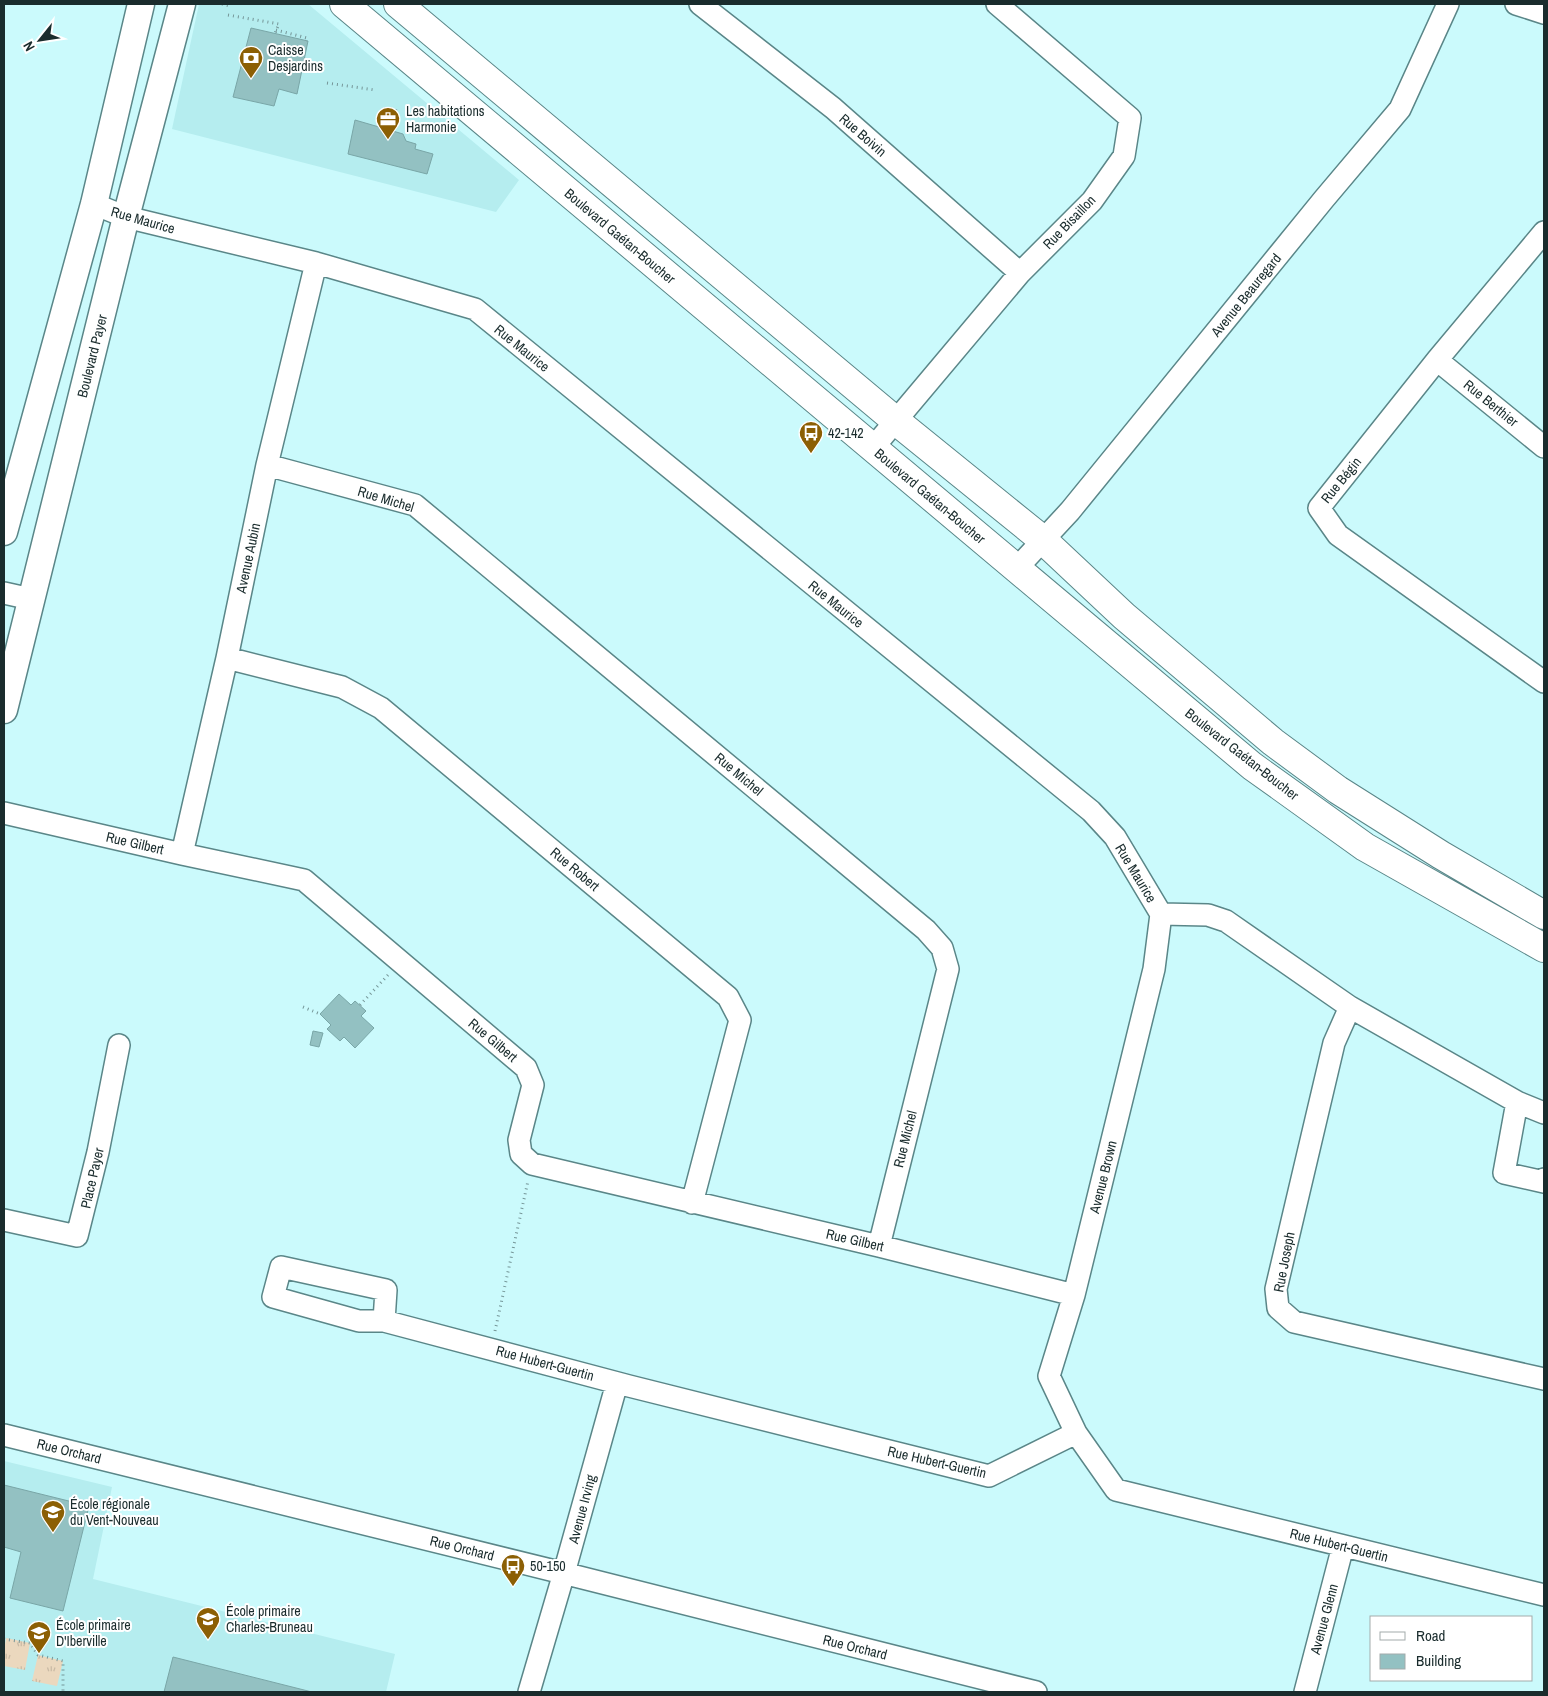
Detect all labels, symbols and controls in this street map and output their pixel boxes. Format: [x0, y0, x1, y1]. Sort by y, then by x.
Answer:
north arrow [15, 15, 65, 65]
text: N [19, 38, 39, 55]
place label: Caisse Desjardins [268, 41, 323, 75]
bank icon: Caisse Desjardins [238, 45, 264, 79]
place label: Les habitations Harmonie [406, 102, 485, 136]
office icon: Les habitations Harmonie [375, 106, 401, 140]
street label: Rue Boivin [836, 110, 890, 160]
street label: Boulevard Gaétan-Boucher [561, 184, 679, 288]
street label: Rue Bisaillon [1039, 191, 1099, 253]
street label: Rue Maurice [109, 202, 177, 238]
street label: Avenue Beauregard [1206, 250, 1285, 341]
street label: Boulevard Payer [73, 312, 111, 399]
street label: Rue Maurice [491, 320, 553, 376]
street label: Rue Berthier [1460, 376, 1522, 431]
bus stop icon: 42-142 [798, 420, 824, 454]
place label: 42-142 [828, 424, 864, 442]
street label: Boulevard Gaétan-Boucher [871, 444, 989, 548]
street label: Rue Bégin [1317, 453, 1365, 507]
street label: Rue Michel [356, 482, 416, 516]
street label: Avenue Aubin [232, 521, 264, 596]
street label: Rue Maurice [805, 576, 867, 632]
street label: Boulevard Gaétan-Boucher [1182, 704, 1302, 804]
street label: Rue Michel [711, 748, 767, 800]
street label: Rue Gilbert [104, 828, 166, 858]
street label: Rue Maurice [1111, 840, 1161, 906]
street label: Rue Robert [547, 843, 603, 895]
street label: Rue Gilbert [465, 1014, 521, 1066]
street label: Rue Michel [889, 1109, 921, 1169]
street label: Avenue Brown [1085, 1139, 1121, 1216]
street label: Place Payer [76, 1146, 108, 1210]
street label: Rue Gilbert [824, 1225, 886, 1255]
street label: Rue Joseph [1269, 1230, 1299, 1294]
street label: Rue Hubert-Guertin [494, 1341, 596, 1385]
street label: Rue Orchard [35, 1434, 103, 1468]
street label: Rue Hubert-Guertin [886, 1442, 988, 1482]
street label: Avenue Irving [564, 1472, 600, 1546]
place label: École régionale du Vent-Nouveau [70, 1495, 159, 1529]
school or university icon: École régionale du Vent-Nouveau [40, 1499, 66, 1533]
street label: Rue Hubert-Guertin [1288, 1524, 1390, 1566]
street label: Rue Orchard [428, 1531, 496, 1565]
bus stop icon: 50-150 [500, 1553, 526, 1587]
place label: 50-150 [530, 1557, 566, 1575]
street label: Avenue Glenn [1306, 1582, 1342, 1657]
place label: École primaire Charles-Bruneau [226, 1602, 313, 1636]
school or university icon: École primaire Charles-Bruneau [195, 1606, 221, 1640]
place label: École primaire D'Iberville [56, 1616, 131, 1650]
legend [1370, 1616, 1533, 1681]
school or university icon: École primaire D'Iberville [26, 1620, 52, 1654]
text: Road [1416, 1625, 1445, 1646]
street label: Rue Orchard [821, 1630, 889, 1664]
text: Building [1416, 1650, 1461, 1671]

